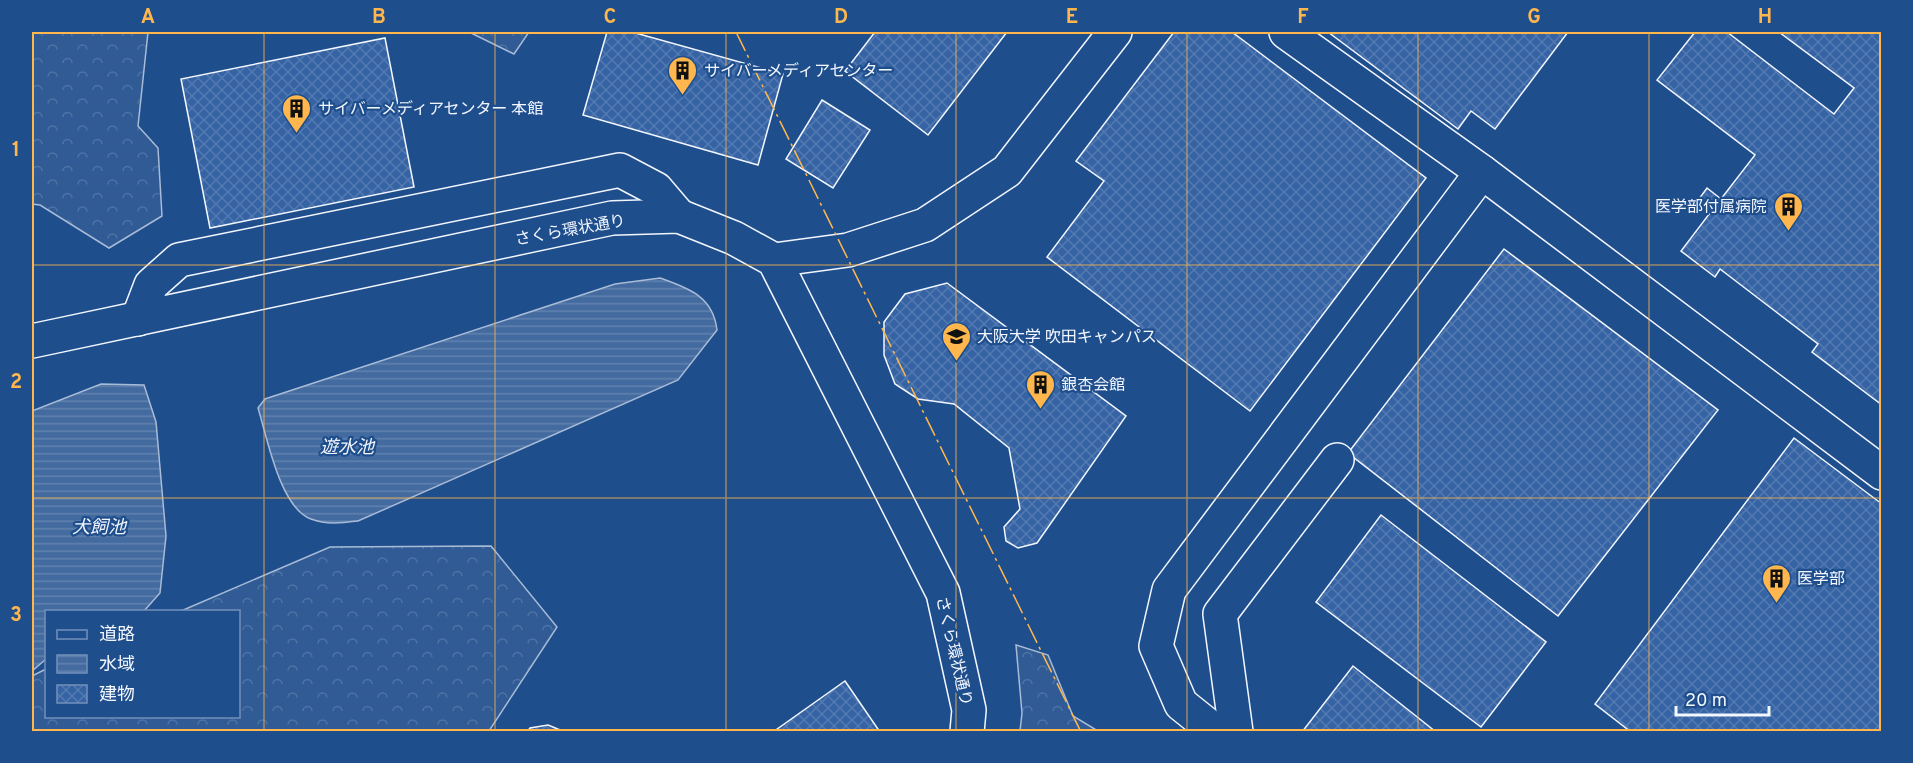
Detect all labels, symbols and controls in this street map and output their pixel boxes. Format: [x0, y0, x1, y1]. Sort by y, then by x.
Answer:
text: A [141, 5, 155, 31]
text: B [372, 5, 386, 31]
text: C [604, 5, 616, 31]
text: D [834, 5, 848, 31]
text: E [1066, 5, 1078, 31]
text: F [1297, 5, 1309, 31]
text: G [1527, 5, 1541, 31]
text: H [1758, 5, 1772, 31]
building icon: サイバーメディアセンター [667, 54, 699, 96]
place label: サイバーメディアセンター [704, 62, 894, 82]
building icon: サイバーメディアセンター 本館 [281, 92, 313, 134]
place label: サイバーメディアセンター 本館 [318, 100, 543, 120]
text: 1 [12, 138, 20, 164]
building icon: 医学部付属病院 [1772, 190, 1804, 232]
place label: 医学部付属病院 [1655, 198, 1767, 218]
street label: さくら環状通り [513, 211, 627, 251]
school or university icon: 大阪大学 吹田キャンパス [940, 320, 972, 362]
place label: 大阪大学 吹田キャンパス [977, 328, 1157, 348]
building icon: 銀杏会館 [1024, 368, 1056, 410]
text: 2 [10, 370, 22, 396]
place label: 銀杏会館 [1061, 376, 1125, 396]
water label: 遊水池 [320, 437, 376, 460]
water label: 犬飼池 [72, 517, 128, 540]
building icon: 医学部 [1760, 562, 1792, 604]
place label: 医学部 [1797, 570, 1845, 590]
street label: さくら環状通り [931, 595, 975, 708]
text: 3 [10, 603, 22, 629]
legend [45, 610, 240, 718]
text: 道路 [99, 624, 135, 647]
text: 水域 [99, 654, 135, 677]
scale bar [1676, 679, 1769, 717]
text: 建物 [99, 684, 135, 707]
text: 20 m [1685, 690, 1727, 713]

